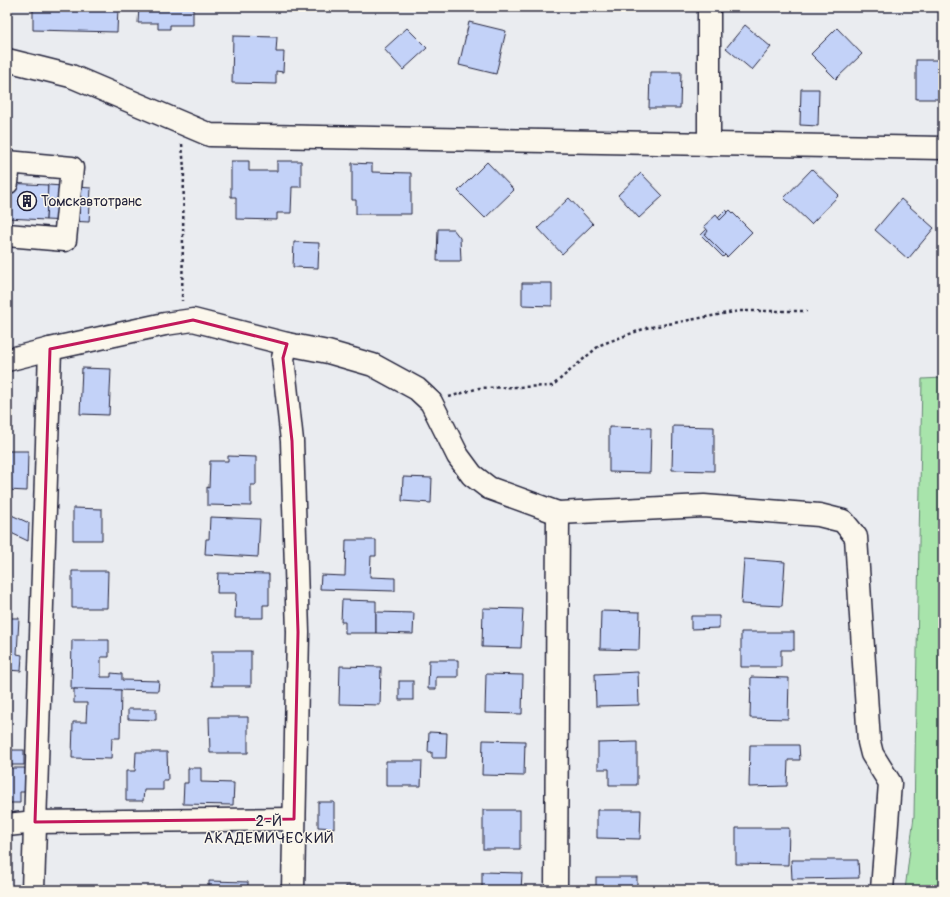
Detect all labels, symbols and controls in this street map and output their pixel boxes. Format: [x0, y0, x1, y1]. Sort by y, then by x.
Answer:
building icon: Томскавтотранс [16, 190, 38, 212]
place label: Томскавтотранс [41, 193, 142, 210]
district label: 2-Й АКАДЕМИЧЕСКИЙ [204, 812, 334, 848]

